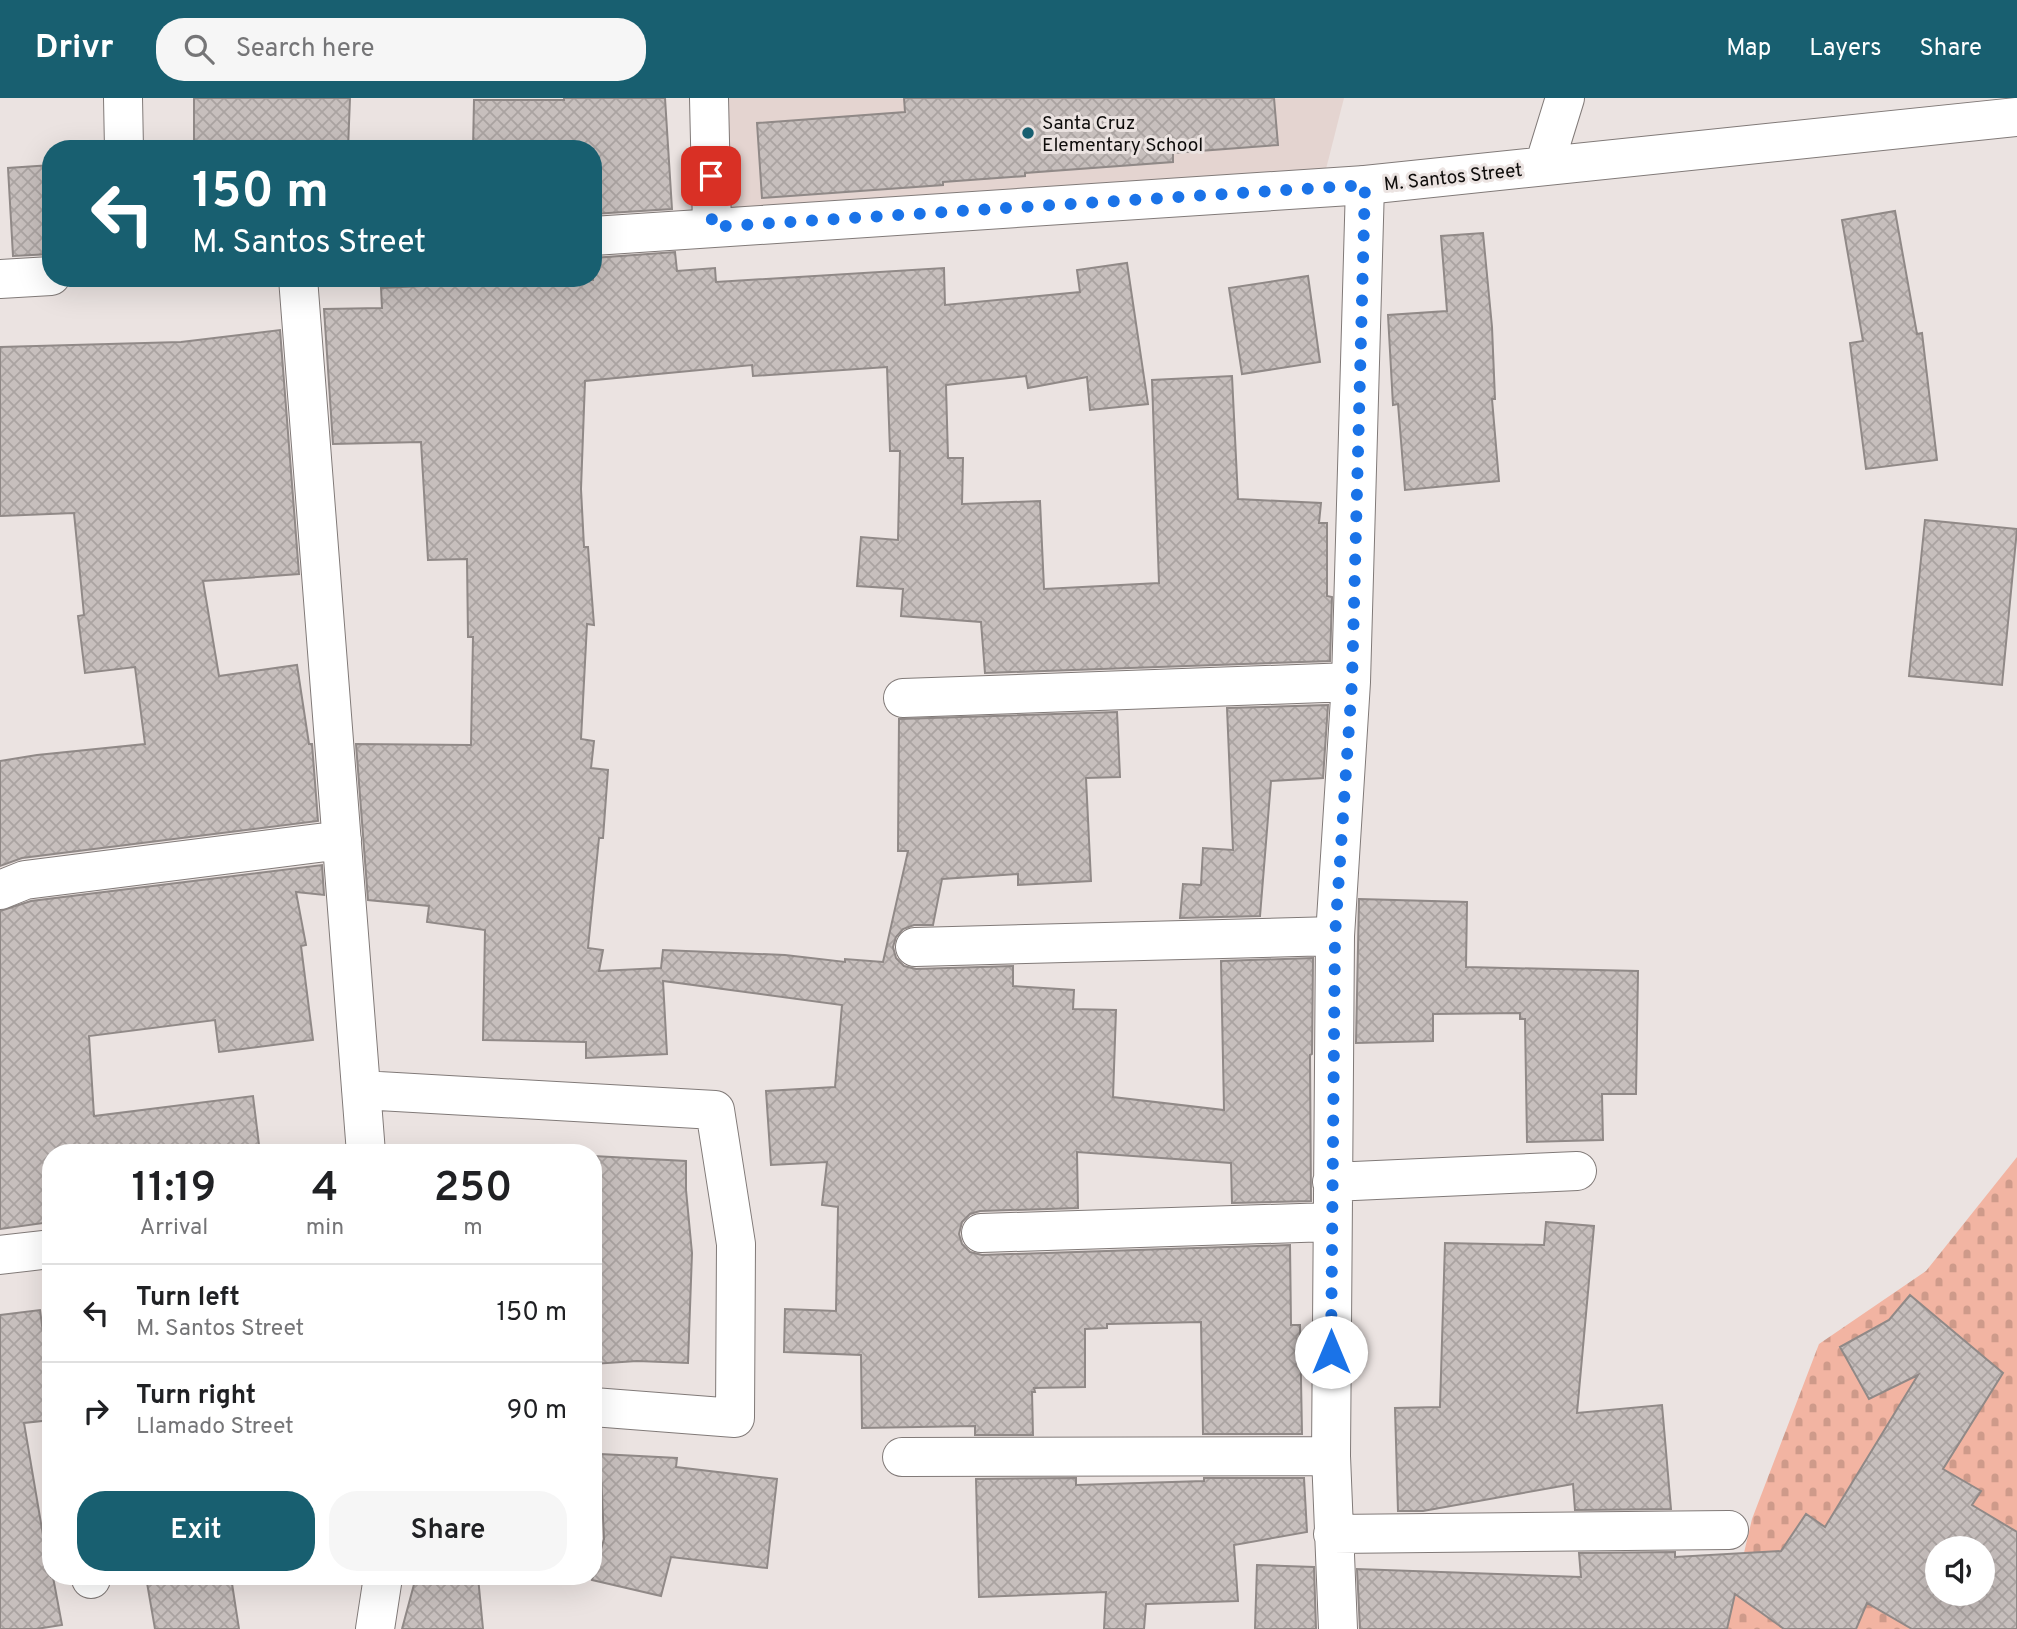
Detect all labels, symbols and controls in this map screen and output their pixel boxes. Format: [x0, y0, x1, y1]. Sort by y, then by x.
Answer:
search box [156, 18, 646, 81]
text: Drivr [35, 28, 114, 70]
icon: search [180, 30, 218, 68]
text: Search here [236, 33, 375, 66]
text: Map [1726, 34, 1771, 64]
text: Layers [1809, 34, 1881, 64]
text: Share [1919, 34, 1982, 64]
place label: Santa Cruz Elementary School [1042, 112, 1203, 158]
marker: Santa Cruz Elementary School [1020, 125, 1036, 141]
pin [681, 146, 741, 206]
icon: arrive [692, 157, 730, 195]
street label: M. Santos Street [1383, 159, 1524, 197]
text: 150 m [192, 163, 329, 225]
icon: left [77, 168, 168, 259]
text: M. Santos Street [192, 224, 426, 264]
text: 11:19 [132, 1163, 216, 1216]
text: 4 [312, 1163, 338, 1216]
text: 250 [434, 1163, 512, 1216]
text: Arrival [140, 1214, 208, 1243]
text: min [306, 1214, 344, 1243]
text: m [463, 1214, 483, 1243]
text: Turn left [136, 1282, 240, 1315]
icon: left [77, 1294, 115, 1332]
text: 150 m [496, 1297, 567, 1330]
text: M. Santos Street [136, 1315, 304, 1344]
position arrow [1294, 1315, 1368, 1389]
text: Turn right [136, 1380, 256, 1413]
icon: right [77, 1392, 115, 1430]
text: 90 m [507, 1395, 567, 1428]
text: Llamado Street [136, 1413, 294, 1442]
button: Exit [77, 1491, 315, 1571]
button: Share [329, 1491, 567, 1571]
map controls [1925, 1536, 1995, 1606]
button: sound [1925, 1536, 1995, 1606]

